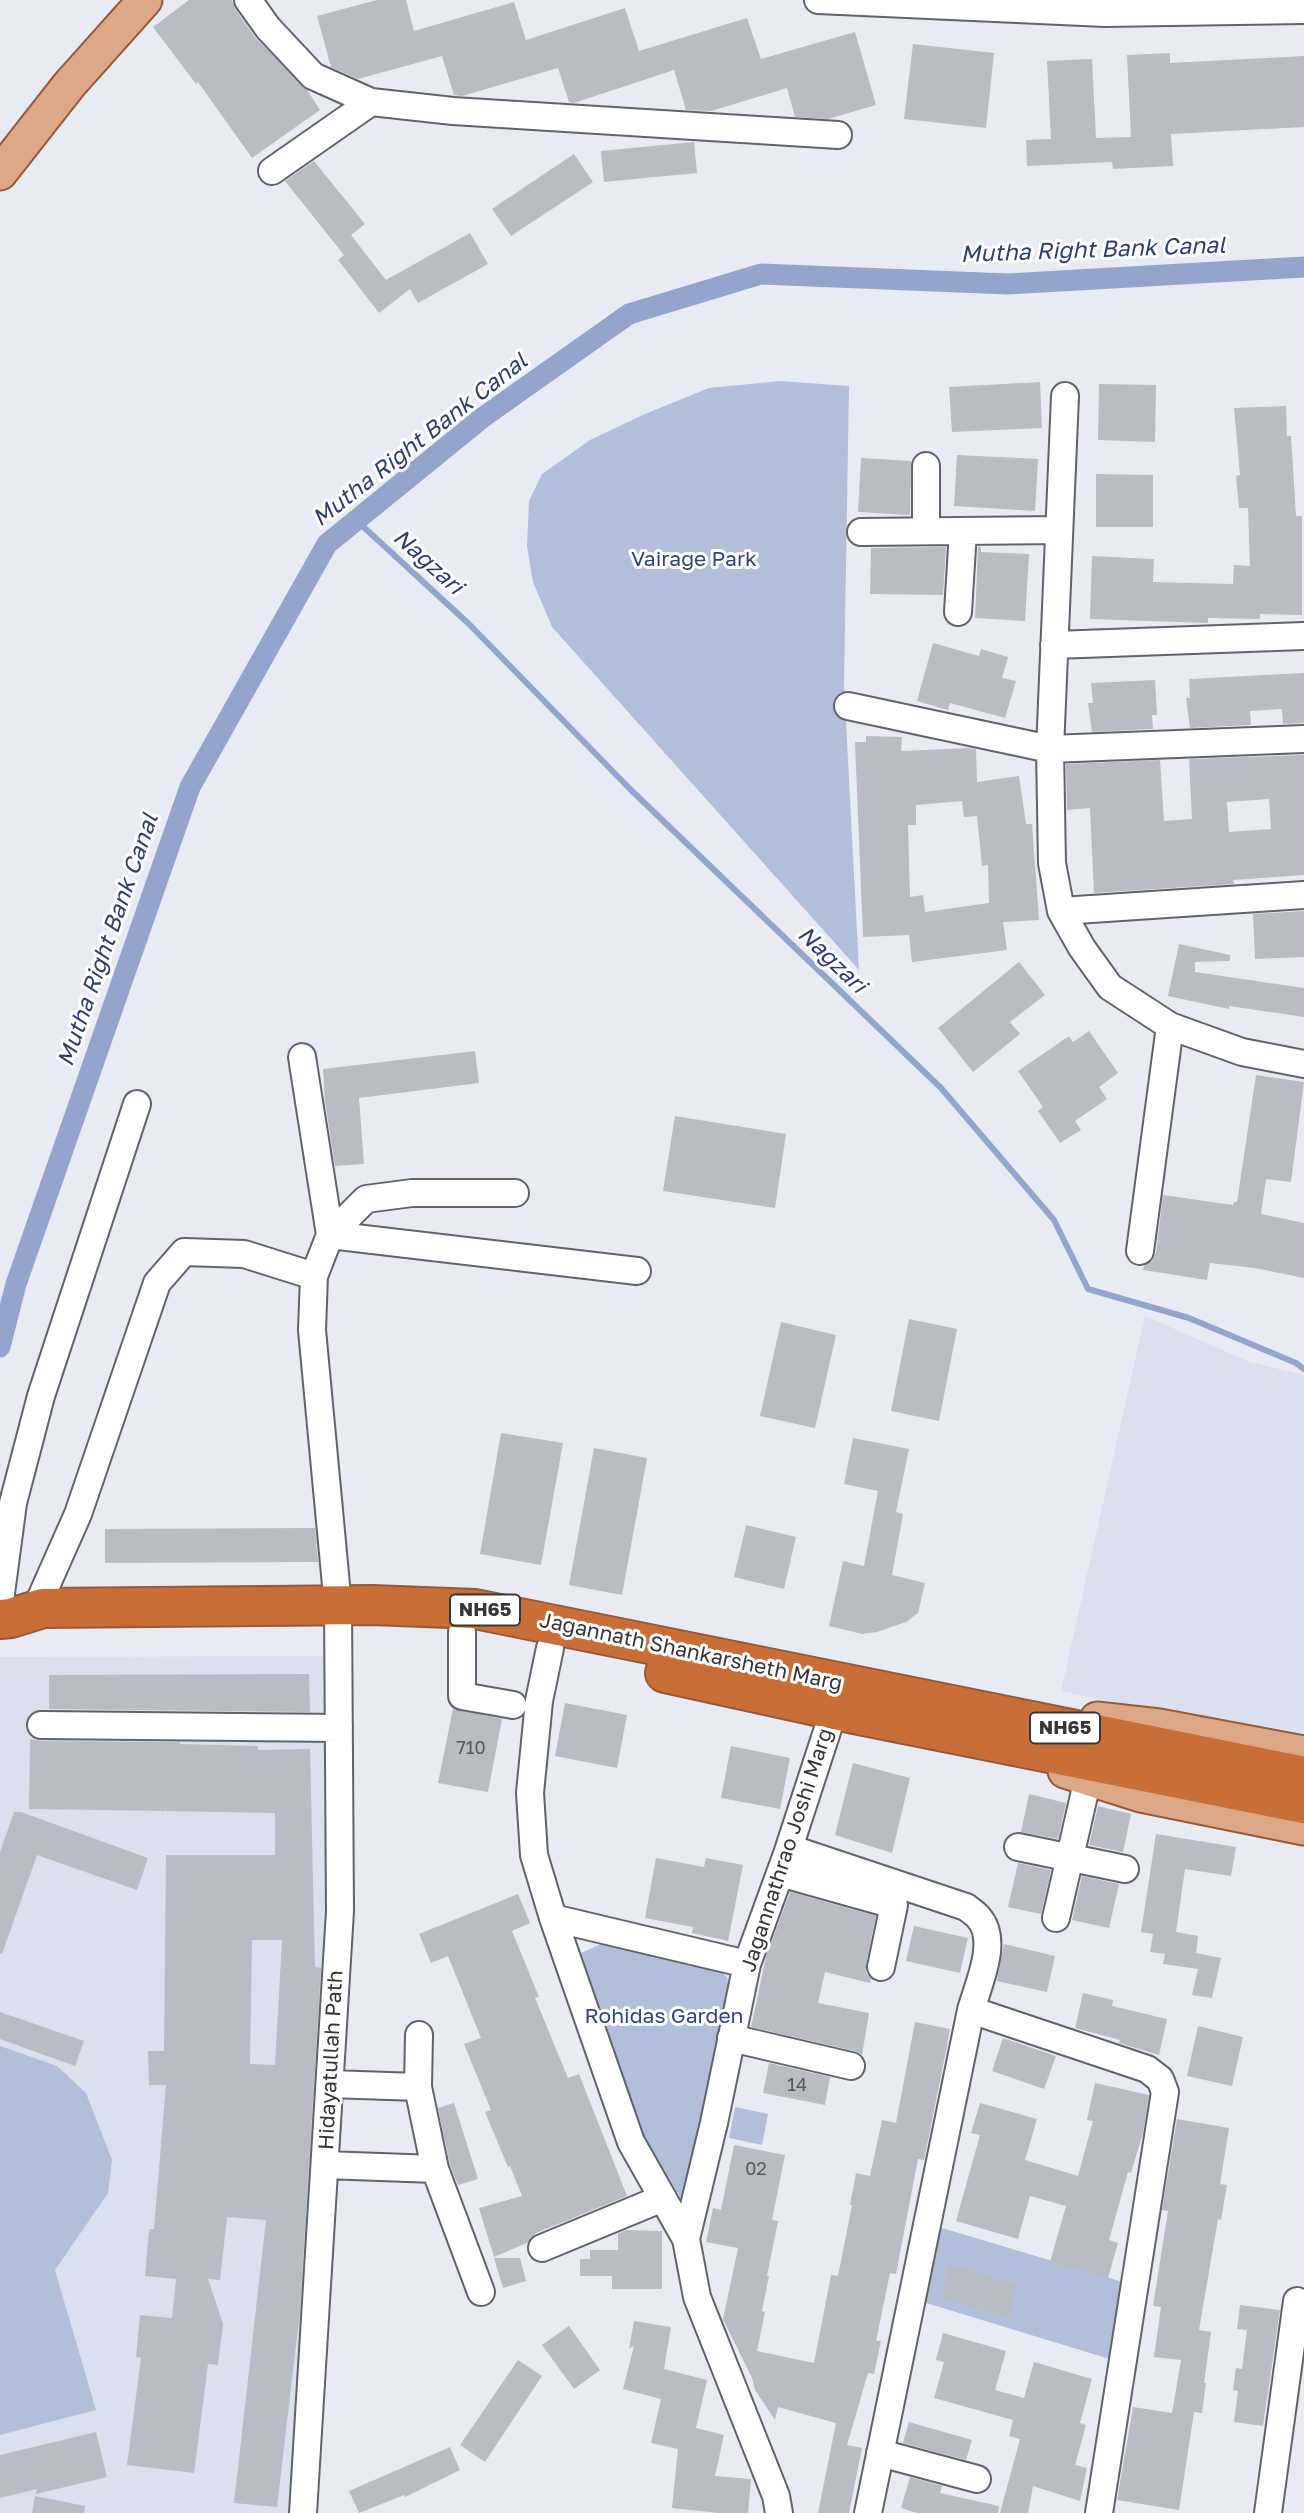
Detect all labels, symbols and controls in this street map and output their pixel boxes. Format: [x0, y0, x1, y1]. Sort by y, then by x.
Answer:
water label: Mutha Right Bank Canal [960, 232, 1226, 268]
water label: Mutha Right Bank Canal [307, 348, 533, 532]
water label: Nagzari [387, 523, 469, 601]
park label: Vairage Park [631, 546, 757, 572]
water label: Mutha Right Bank Canal [52, 810, 164, 1070]
water label: Nagzari [792, 921, 872, 999]
road number: NH65 [450, 1594, 520, 1626]
street label: Jagannath Shankarsheth Marg [537, 1608, 845, 1696]
road number: NH65 [1030, 1712, 1100, 1744]
street label: Jagannathrao Joshi Marg [736, 1725, 838, 1975]
house number: 710 [456, 1737, 486, 1759]
street label: Hidayatullah Path [314, 1970, 348, 2150]
park label: Rohidas Garden [584, 2003, 744, 2029]
house number: 14 [787, 2074, 807, 2096]
house number: 02 [745, 2158, 767, 2180]

